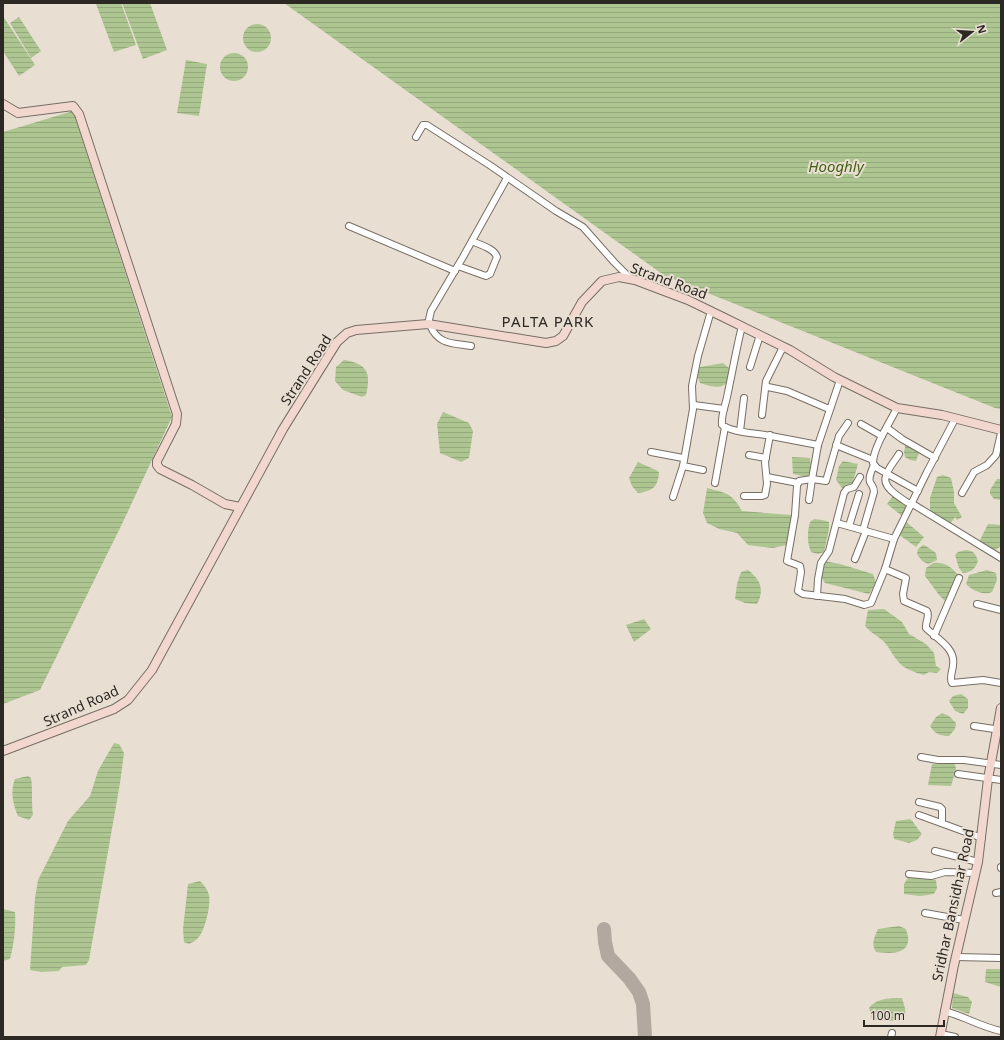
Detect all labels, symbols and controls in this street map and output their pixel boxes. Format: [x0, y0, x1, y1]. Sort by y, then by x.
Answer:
north arrow [952, 12, 992, 52]
text: N [974, 22, 991, 35]
water label: Hooghly [808, 156, 865, 176]
street label: Strand Road [628, 258, 710, 303]
district label: PALTA PARK [502, 311, 594, 331]
street label: Strand Road [276, 331, 336, 409]
street label: Strand Road [40, 680, 121, 731]
street label: Sridhar Bansidhar Road [927, 827, 978, 983]
scale bar [864, 1002, 944, 1028]
text: 100 m [870, 1007, 905, 1024]

